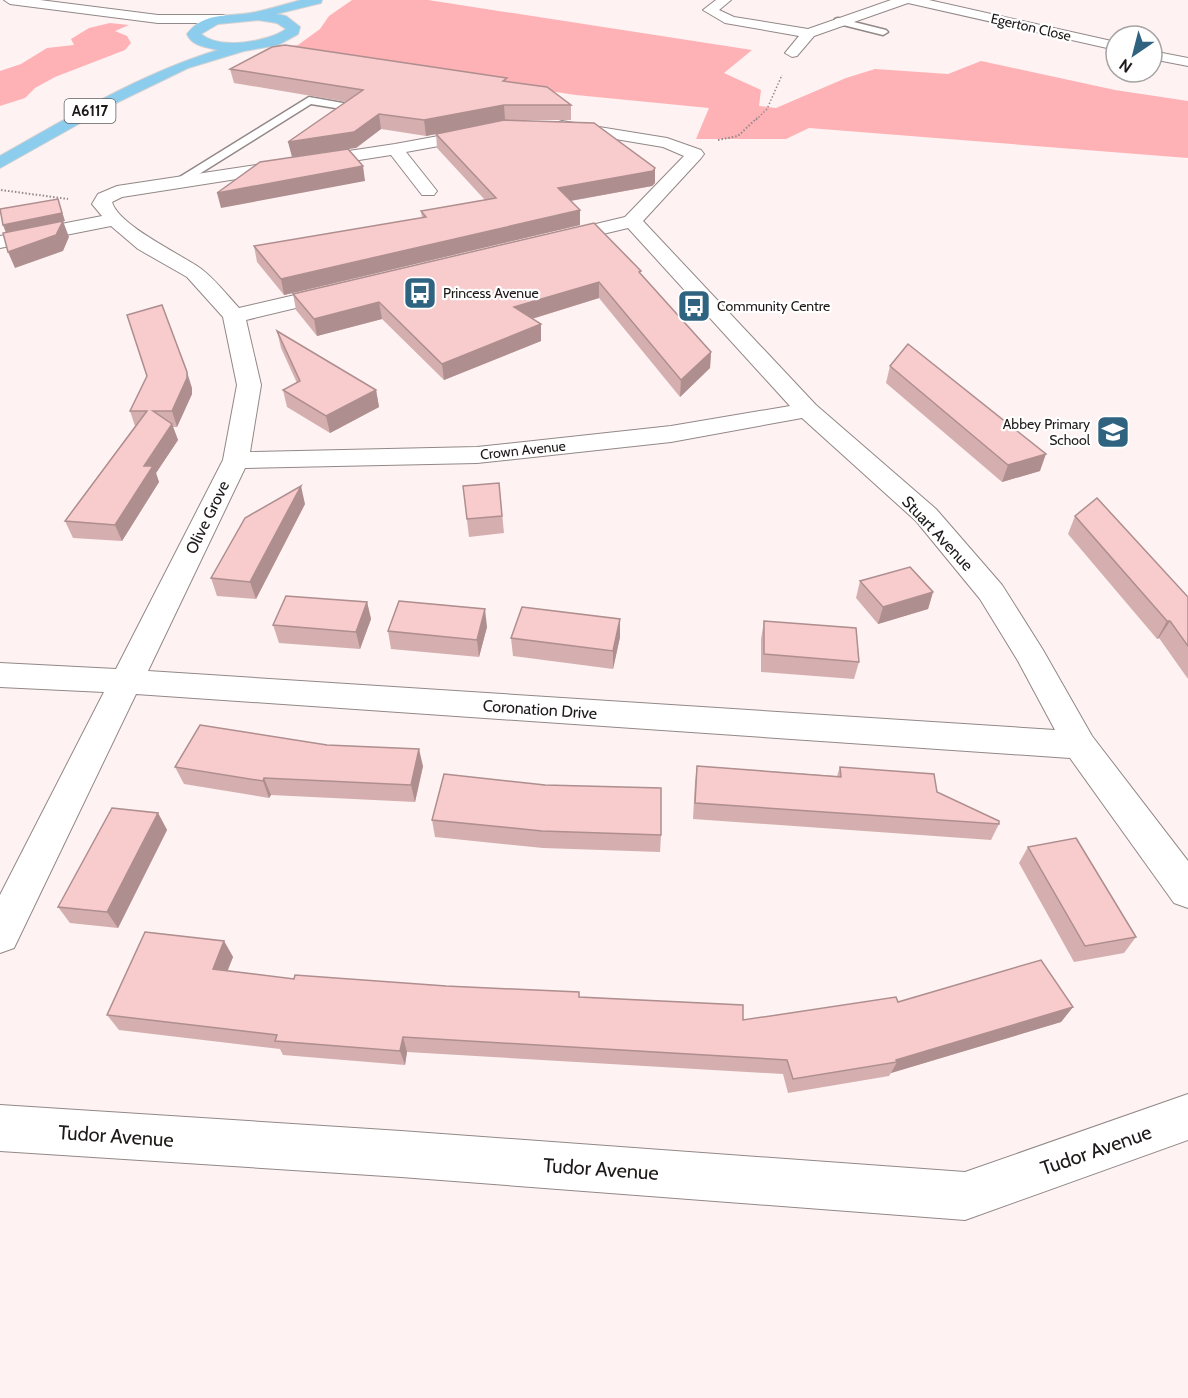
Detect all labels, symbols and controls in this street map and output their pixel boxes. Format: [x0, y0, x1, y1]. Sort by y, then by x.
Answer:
street label: Egerton Close [989, 9, 1073, 45]
north arrow [1104, 24, 1164, 84]
text: N [1116, 55, 1136, 77]
road number: A6117 [64, 99, 116, 123]
bus stop icon: Princess Avenue [402, 275, 438, 311]
place label: Princess Avenue [443, 284, 539, 302]
bus stop icon: Community Centre [676, 288, 712, 324]
place label: Community Centre [717, 297, 830, 315]
school or university icon: Abbey Primary School [1095, 414, 1131, 450]
place label: Abbey Primary School [1003, 415, 1091, 449]
street label: Crown Avenue [479, 437, 567, 463]
street label: Olive Grove [182, 478, 233, 557]
street label: Stuart Avenue [898, 492, 977, 575]
street label: Coronation Drive [482, 696, 598, 723]
street label: Tudor Avenue [57, 1120, 175, 1152]
street label: Tudor Avenue [1037, 1120, 1155, 1180]
street label: Tudor Avenue [542, 1153, 660, 1185]

